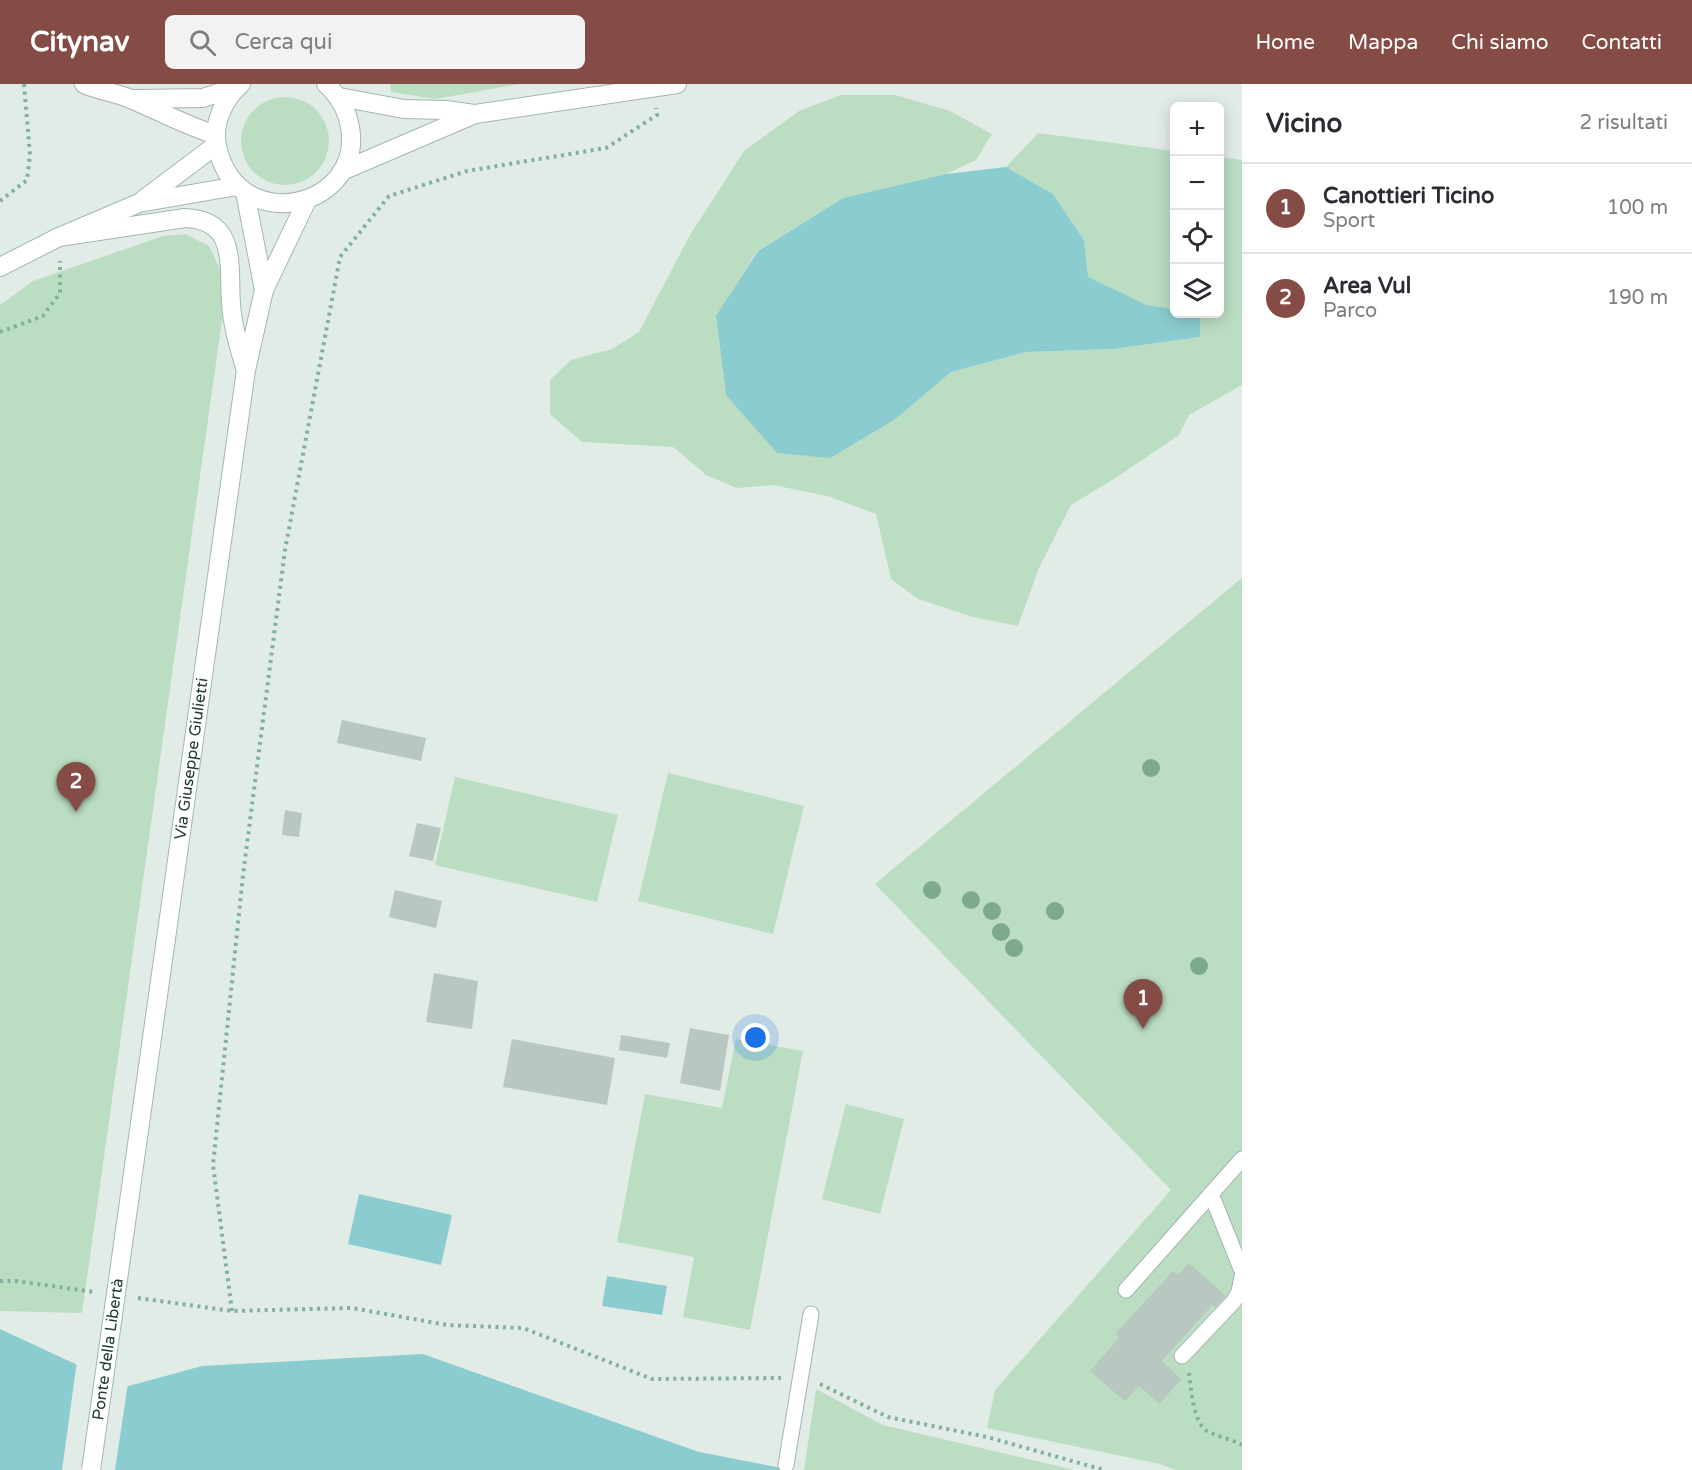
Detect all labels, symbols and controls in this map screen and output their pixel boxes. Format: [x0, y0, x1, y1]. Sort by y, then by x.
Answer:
search box [165, 15, 585, 69]
text: Citynav [30, 25, 129, 59]
icon: search [186, 26, 219, 59]
text: Cerca qui [234, 29, 332, 55]
text: Home [1255, 30, 1315, 55]
text: Mappa [1348, 30, 1418, 55]
text: Chi siamo [1451, 30, 1549, 55]
text: Contatti [1582, 30, 1662, 55]
map controls [1170, 102, 1224, 318]
button: + [1170, 102, 1224, 156]
text: Vicino [1266, 108, 1342, 139]
text: 2 risultati [1580, 111, 1668, 135]
button: − [1170, 156, 1224, 210]
text: Canottieri Ticino [1323, 183, 1494, 209]
text: 1 [1279, 196, 1292, 220]
text: 100 m [1607, 196, 1668, 220]
text: Sport [1323, 209, 1375, 233]
button: locate [1170, 210, 1224, 264]
button: layers [1170, 264, 1224, 318]
text: Area Vul [1323, 273, 1411, 299]
text: 2 [1279, 286, 1292, 310]
text: 190 m [1607, 286, 1668, 310]
text: Parco [1323, 299, 1377, 323]
street label: Via Giuseppe Giulietti [170, 676, 213, 841]
pin: 2 [56, 762, 96, 812]
pin: 1 [1124, 980, 1162, 1029]
your location [741, 1023, 770, 1052]
street label: Ponte della Libertà [88, 1277, 128, 1421]

